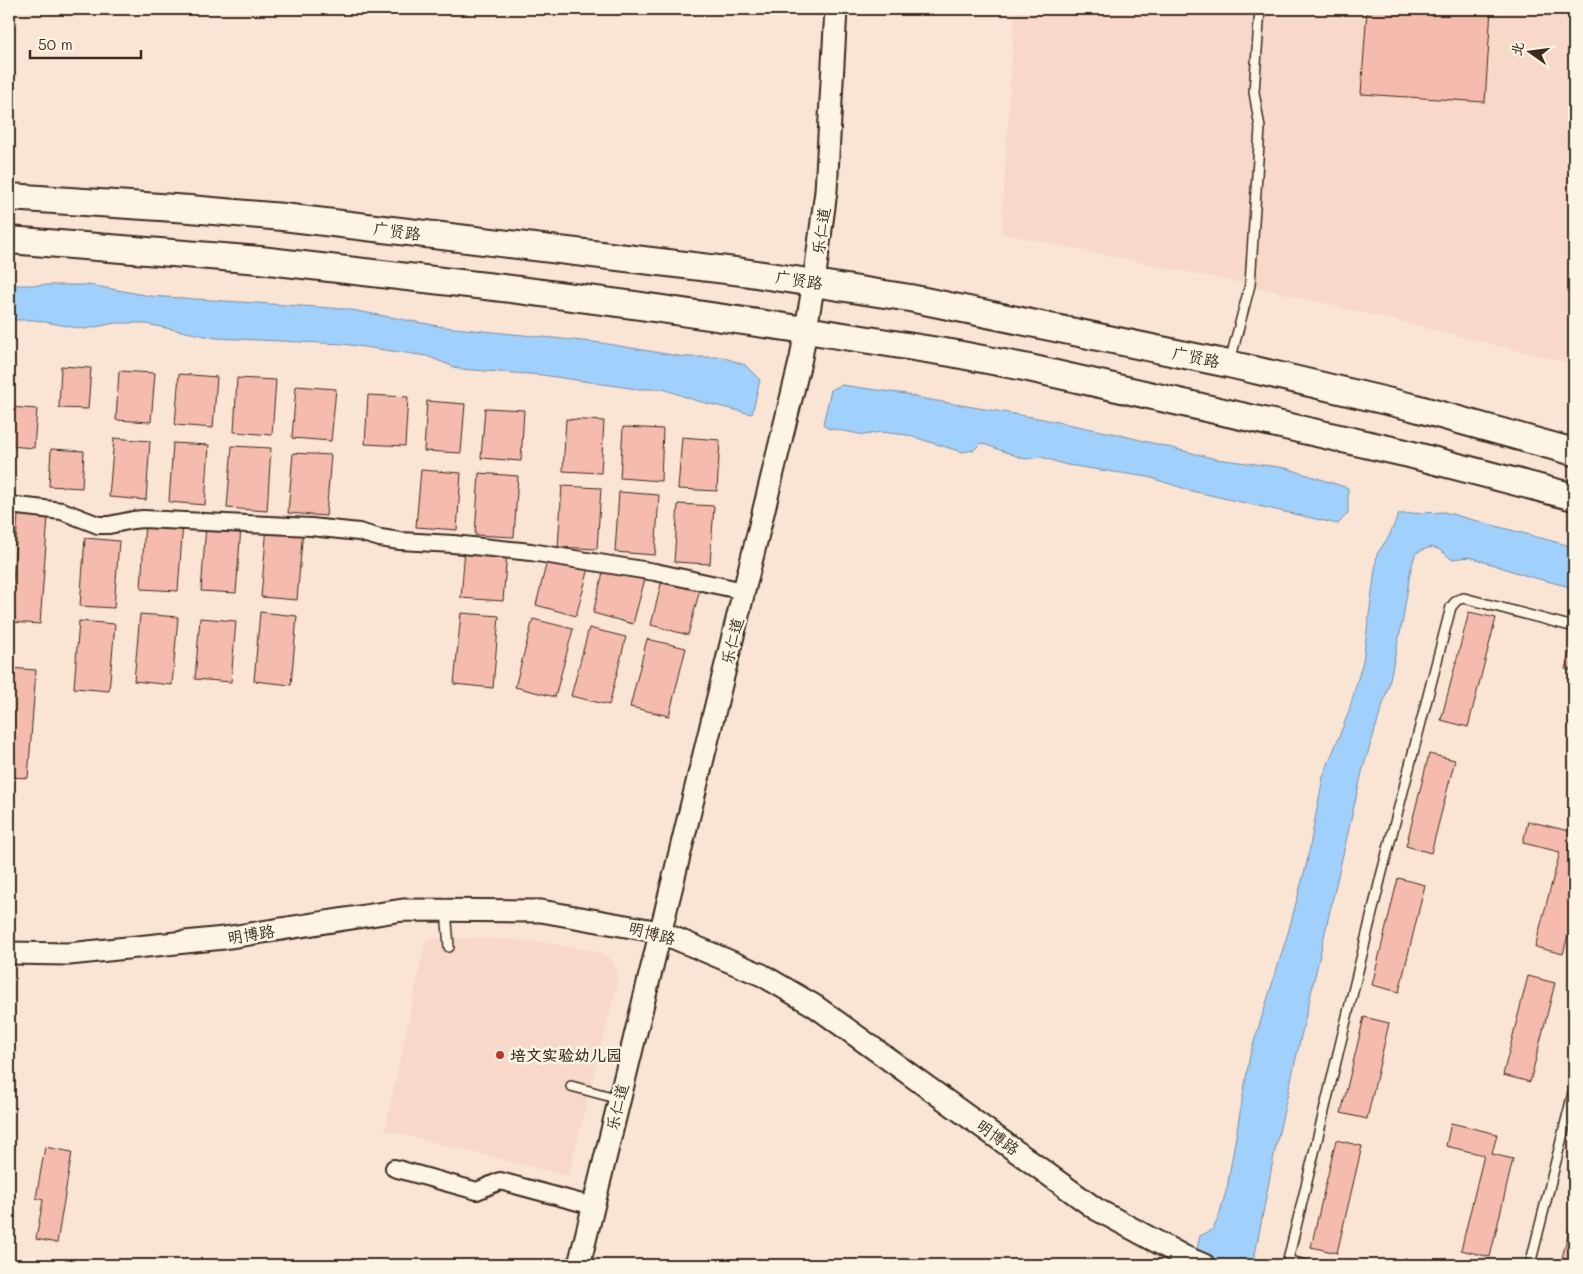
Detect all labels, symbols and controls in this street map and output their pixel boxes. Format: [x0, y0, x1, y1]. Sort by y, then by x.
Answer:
scale bar [30, 28, 141, 60]
north arrow [1506, 28, 1556, 78]
text: 50 m [38, 34, 73, 54]
text: 北 [1506, 40, 1528, 58]
street label: 乐仁道 [807, 206, 834, 256]
street label: 广贤路 [372, 217, 422, 244]
street label: 广贤路 [774, 266, 824, 293]
street label: 广贤路 [1171, 342, 1222, 371]
street label: 乐仁道 [716, 615, 748, 667]
street label: 明博路 [626, 916, 678, 949]
street label: 明博路 [226, 919, 276, 948]
place label: 培文实验幼儿园 [510, 1044, 622, 1065]
marker: 培文实验幼儿园 [494, 1049, 506, 1061]
street label: 乐仁道 [601, 1081, 633, 1133]
street label: 明博路 [973, 1114, 1024, 1159]

